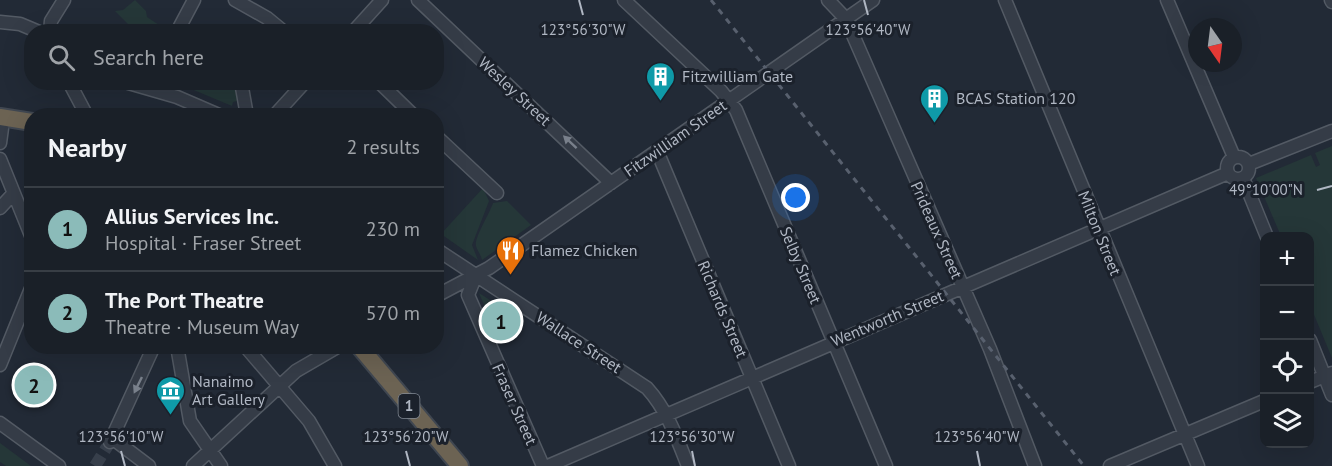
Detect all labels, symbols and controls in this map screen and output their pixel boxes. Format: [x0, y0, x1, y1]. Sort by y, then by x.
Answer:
north arrow [1188, 18, 1242, 72]
text: 123°56'30"W [541, 20, 626, 39]
text: 123°56'40"W [826, 20, 911, 39]
search box [24, 24, 444, 90]
icon: search [45, 41, 78, 74]
text: Search here [93, 43, 204, 71]
street label: Wesley Street [475, 52, 556, 130]
building icon: Fitzwilliam Gate [645, 60, 677, 102]
place label: Fitzwilliam Gate [682, 66, 793, 86]
building icon: BCAS Station 120 [919, 82, 951, 124]
place label: BCAS Station 120 [956, 88, 1076, 108]
street label: Fitzwilliam Street [620, 95, 731, 181]
text: Nearby [48, 131, 126, 164]
text: 2 results [347, 134, 420, 160]
one-way arrow [563, 135, 577, 149]
street label: Prideaux Street [907, 178, 968, 282]
text: 49°10'00"N [1229, 180, 1303, 199]
your location [781, 183, 810, 212]
street label: Milton Street [1074, 188, 1126, 279]
text: Allius Services Inc. [105, 202, 279, 230]
text: 1 [62, 216, 73, 242]
text: 230 m [366, 216, 420, 242]
street label: Selby Street [776, 223, 826, 307]
text: Hospital · Fraser Street [105, 230, 301, 256]
map controls [1260, 232, 1314, 448]
button: + [1260, 232, 1314, 286]
restaurant icon: Flamez Chicken [494, 234, 526, 276]
place label: Flamez Chicken [531, 240, 638, 260]
street label: Richards Street [694, 257, 753, 361]
street label: Wentworth Street [828, 285, 947, 351]
text: The Port Theatre [105, 286, 264, 314]
button: − [1260, 286, 1314, 340]
pin: 1 [482, 298, 520, 344]
text: 2 [62, 300, 73, 326]
text: 570 m [366, 300, 420, 326]
street label: Wallace Street [532, 307, 626, 377]
text: Theatre · Museum Way [105, 314, 299, 340]
button: locate [1260, 340, 1314, 394]
street label: Fraser Street [488, 360, 542, 448]
pin: 2 [15, 362, 54, 408]
place label: Nanaimo Art Gallery [192, 371, 266, 409]
museum icon: Nanaimo Art Gallery [155, 374, 187, 416]
one-way arrow [133, 376, 143, 394]
road number: 1 [398, 394, 420, 418]
button: layers [1260, 394, 1314, 448]
text: 123°56'10"W [79, 427, 164, 446]
text: 123°56'20"W [364, 427, 449, 446]
text: 123°56'30"W [650, 427, 735, 446]
text: 123°56'40"W [935, 427, 1020, 446]

